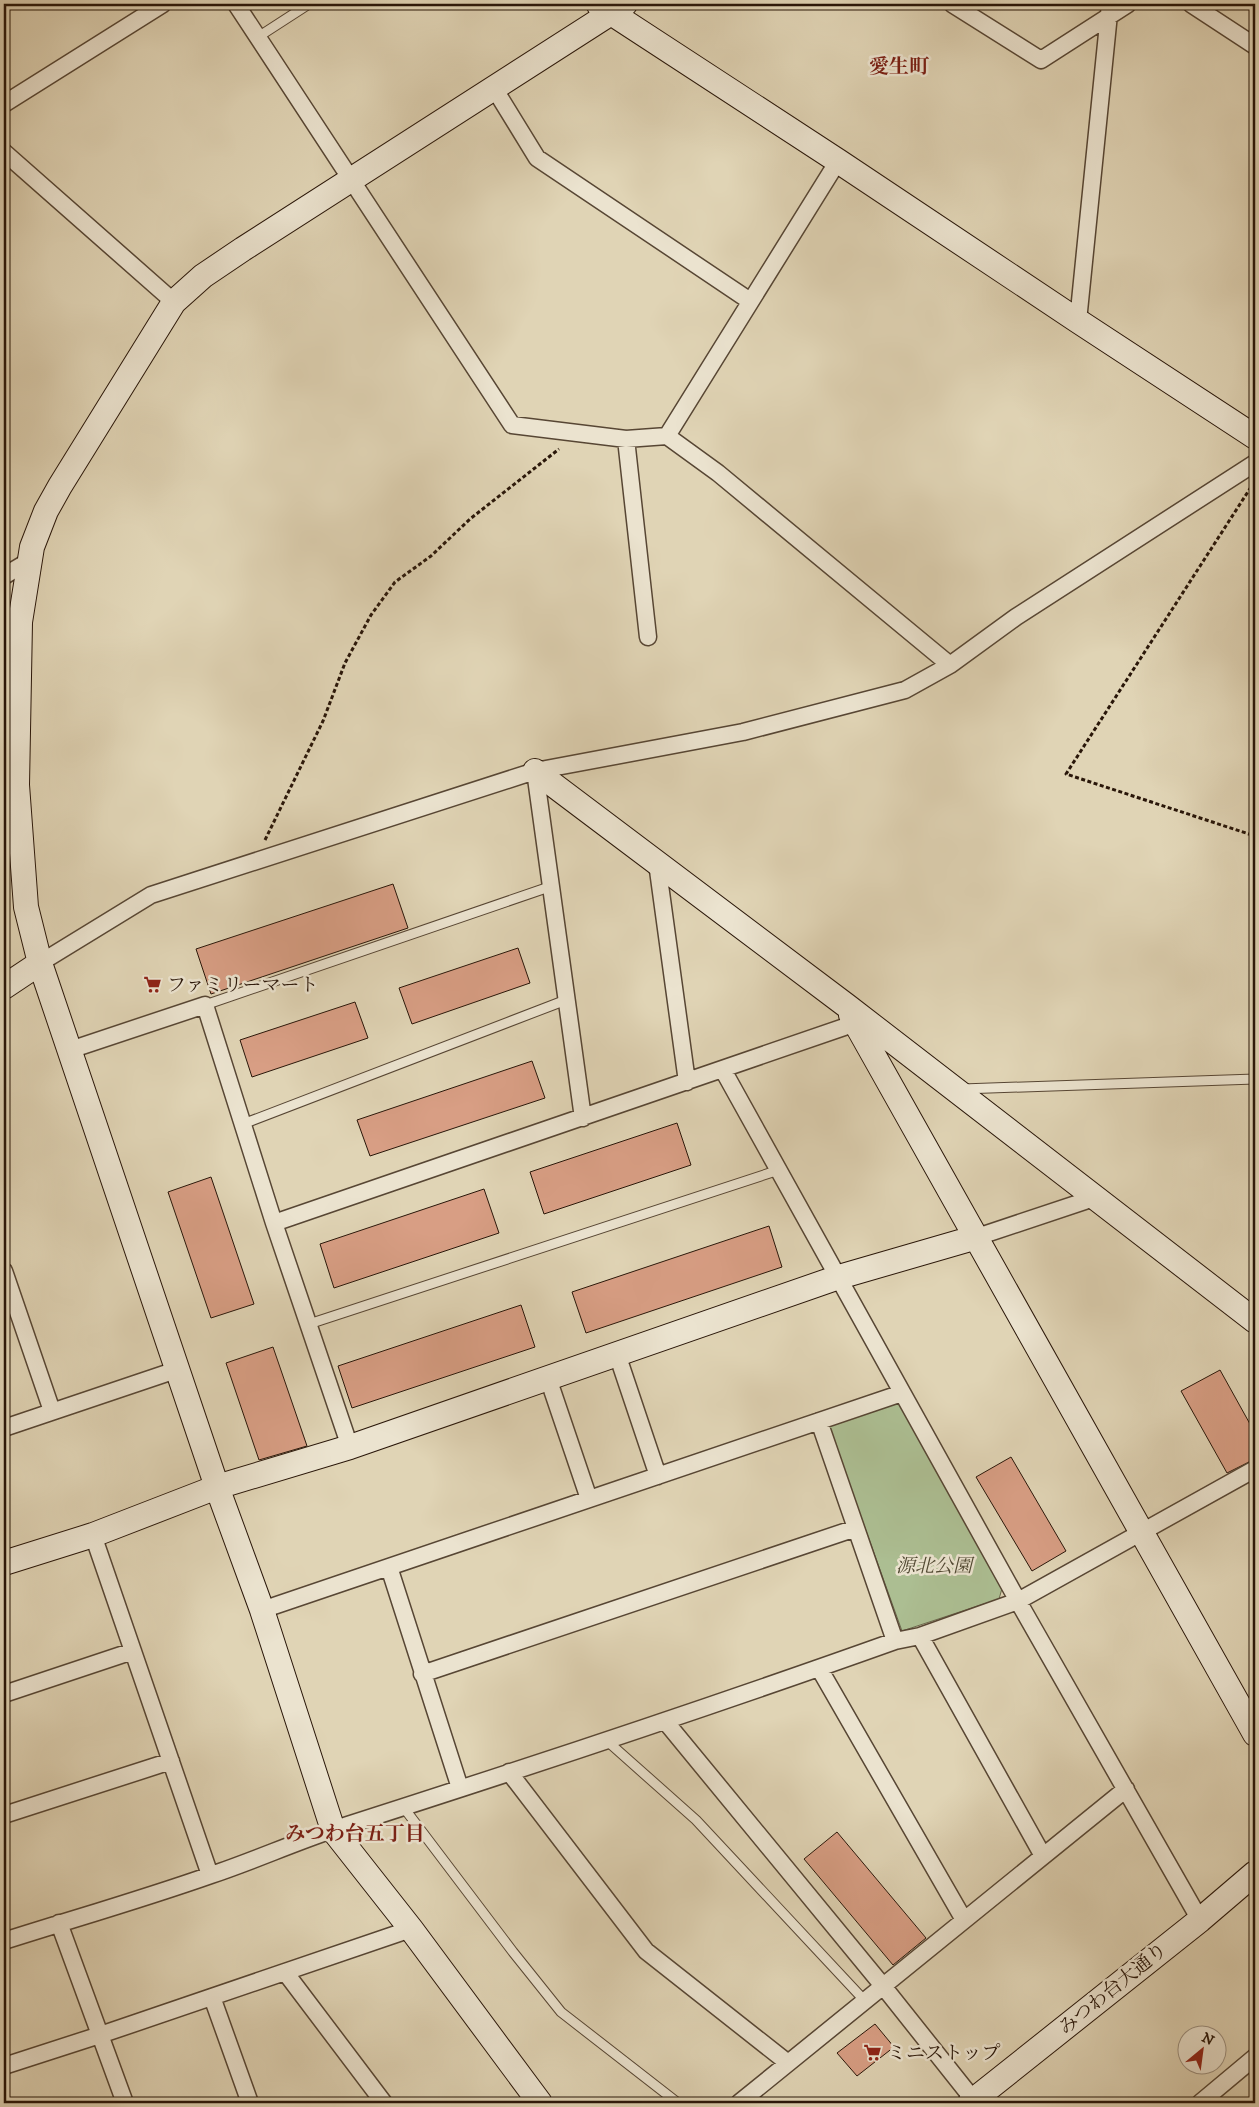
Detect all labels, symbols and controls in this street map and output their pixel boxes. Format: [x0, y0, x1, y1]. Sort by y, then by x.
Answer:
district label: 愛生町 [869, 55, 930, 80]
place label: ファミリーマート [167, 974, 319, 997]
supermarket icon: ファミリーマート [143, 975, 163, 995]
park label: 源北公園 [896, 1555, 975, 1578]
district label: みつわ台五丁目 [285, 1822, 425, 1847]
street label: みつわ台大通り [1054, 1938, 1172, 2040]
north arrow [1176, 2024, 1226, 2074]
text: N [1198, 2029, 1218, 2050]
place label: ミニストップ [887, 2042, 1000, 2065]
supermarket icon: ミニストップ [863, 2043, 883, 2063]

